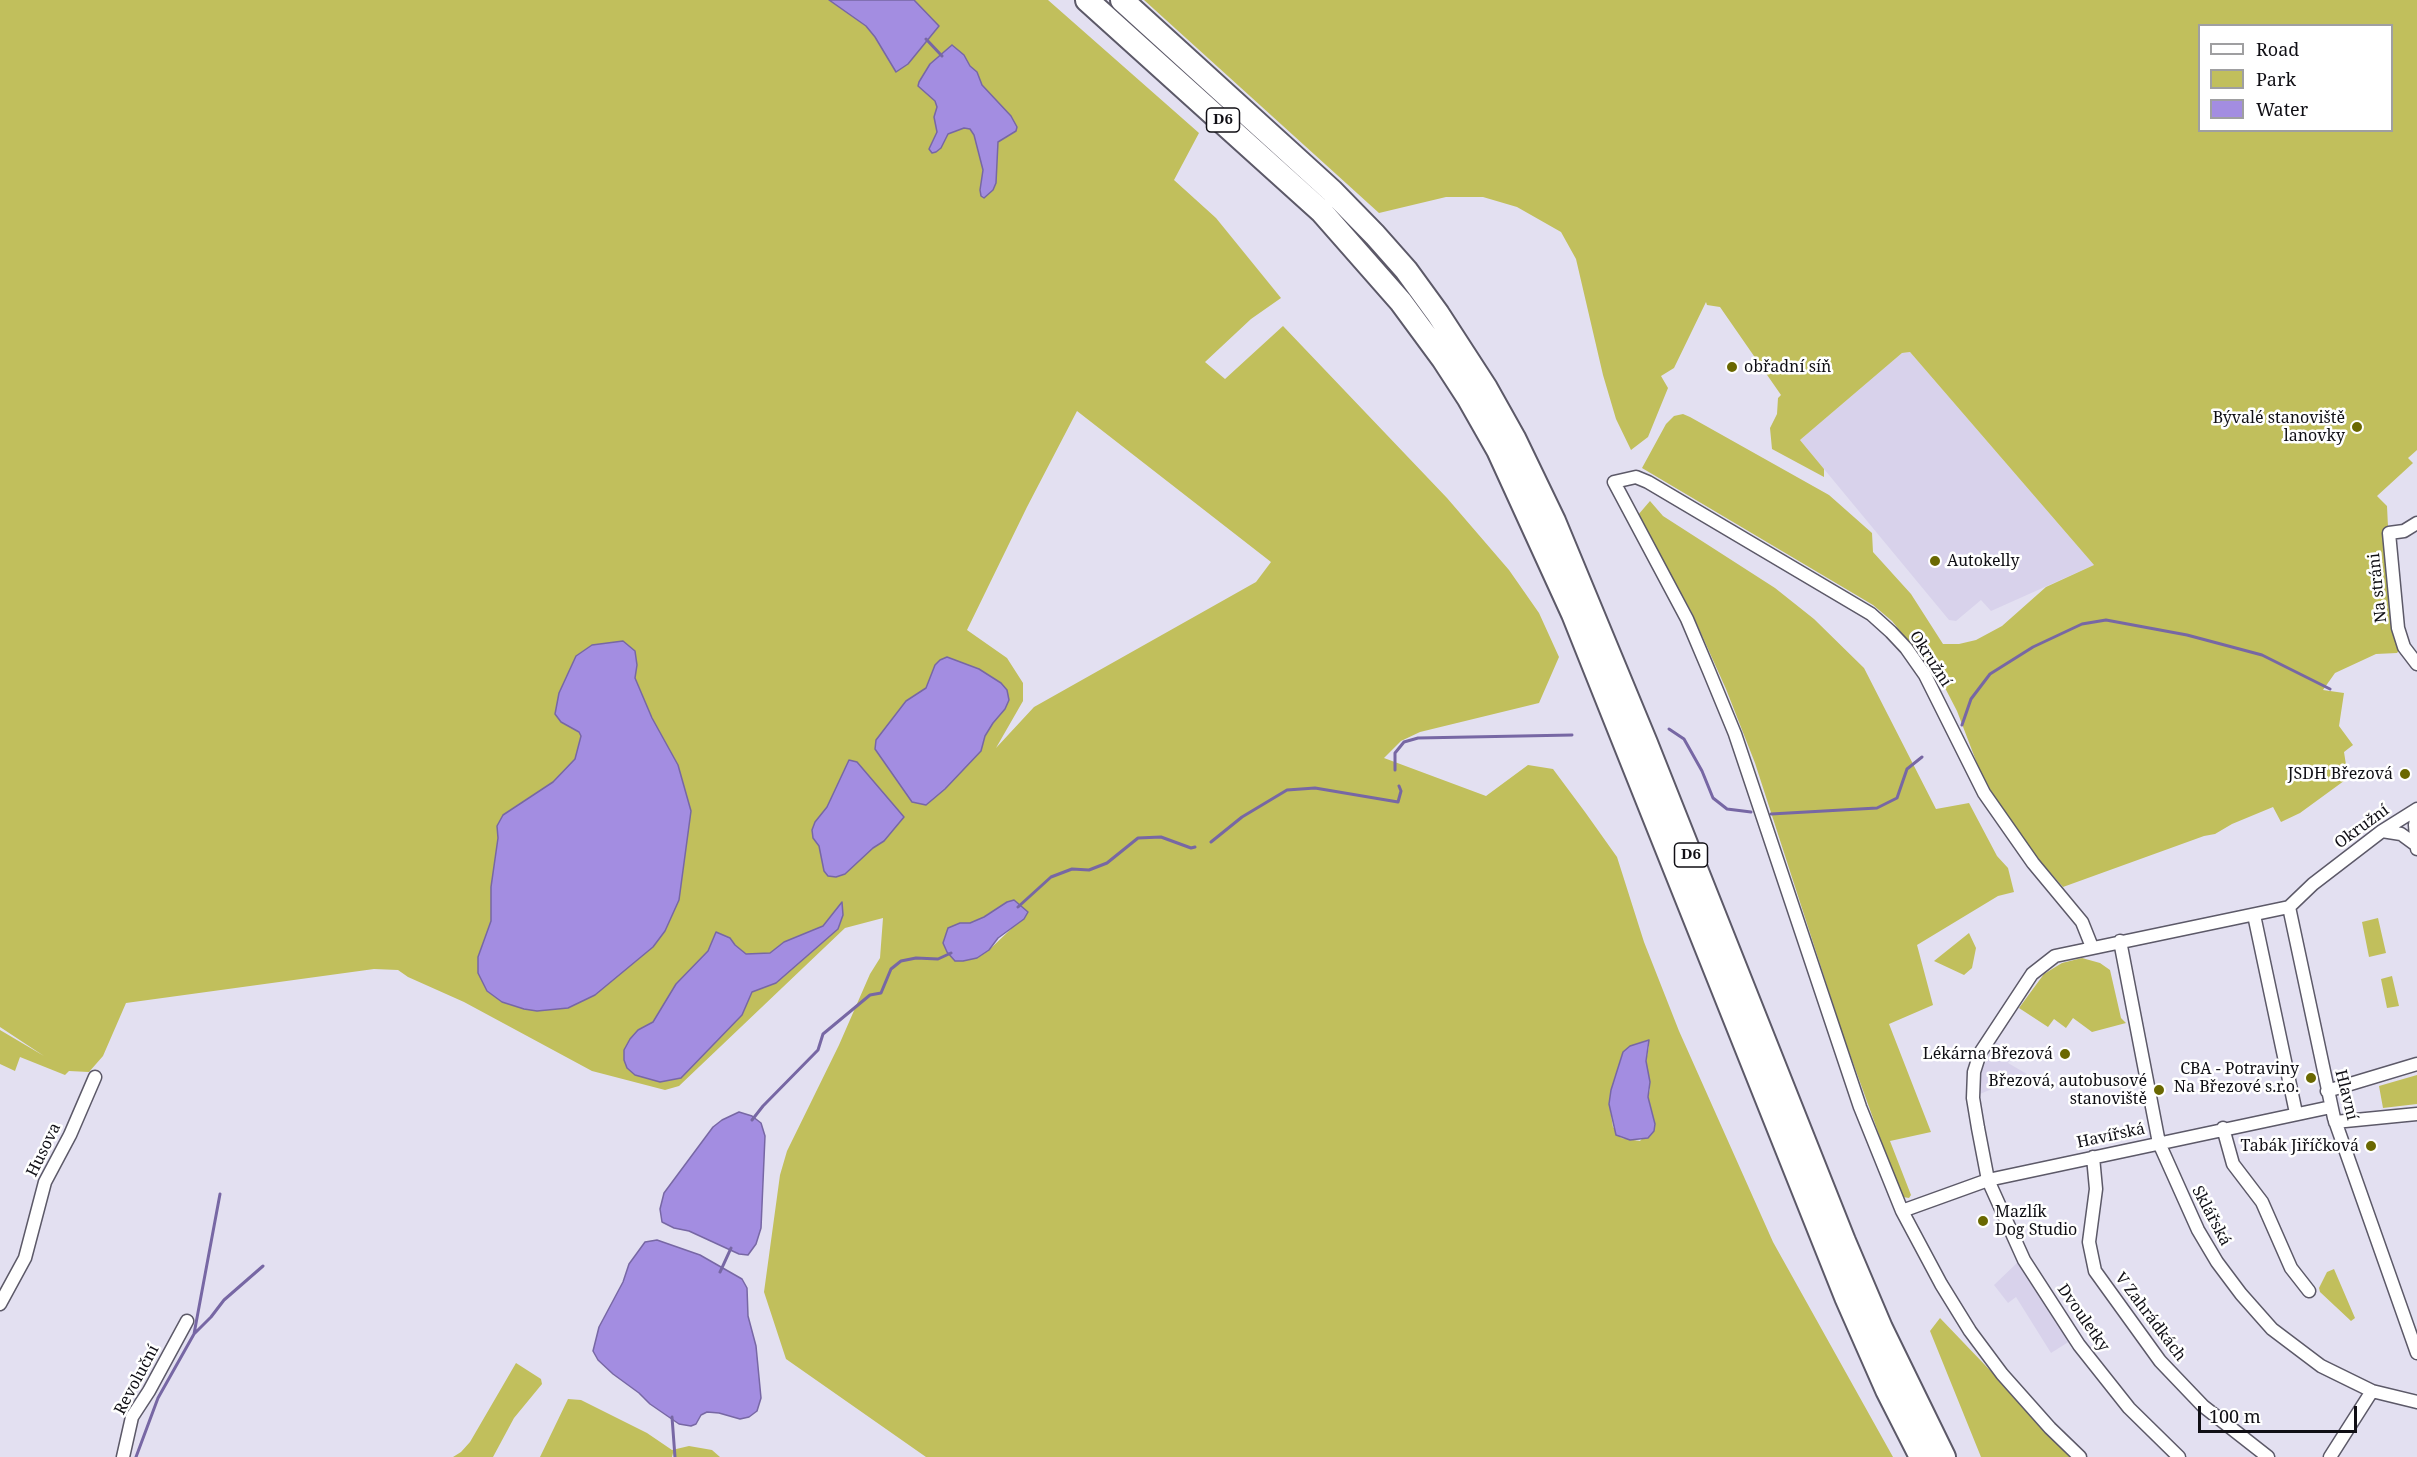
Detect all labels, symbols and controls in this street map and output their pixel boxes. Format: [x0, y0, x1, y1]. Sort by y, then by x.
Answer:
legend [2198, 24, 2393, 132]
text: Road [2256, 37, 2299, 61]
text: Park [2256, 67, 2296, 91]
text: Water [2256, 97, 2308, 121]
road number: D6 [1206, 108, 1240, 132]
place label: obřadní síň [1744, 357, 1831, 377]
marker: obřadní síň [1725, 360, 1739, 374]
place label: Bývalé stanoviště lanovky [2213, 408, 2345, 446]
marker: Bývalé stanoviště lanovky [2350, 420, 2364, 434]
place label: Autokelly [1947, 551, 2020, 571]
street label: Na stráni [2365, 552, 2391, 624]
marker: Autokelly [1928, 554, 1942, 568]
street label: Okružní [1905, 628, 1955, 690]
place label: JSDH Březová [2288, 764, 2393, 784]
marker: JSDH Březová [2398, 767, 2412, 781]
street label: Okružní [2331, 801, 2393, 853]
road number: D6 [1674, 843, 1708, 867]
place label: Lékárna Březová [1923, 1044, 2053, 1064]
marker: Lékárna Březová [2058, 1047, 2072, 1061]
place label: CBA - Potraviny Na Březové s.r.o. [2174, 1059, 2299, 1097]
street label: Hlavní [2330, 1068, 2362, 1122]
place label: Březová, autobusové stanoviště [1988, 1071, 2147, 1109]
marker: CBA - Potraviny Na Březové s.r.o. [2304, 1071, 2318, 1085]
marker: Březová, autobusové stanoviště [2152, 1083, 2166, 1097]
street label: Havířská [2075, 1119, 2147, 1153]
street label: Husova [23, 1120, 65, 1180]
place label: Tabák Jiříčková [2240, 1136, 2359, 1156]
marker: Tabák Jiříčková [2364, 1139, 2378, 1153]
street label: Sklářská [2187, 1183, 2235, 1249]
place label: Mazlík Dog Studio [1995, 1202, 2077, 1240]
marker: Mazlík Dog Studio [1976, 1214, 1990, 1228]
street label: V Zahrádkách [2110, 1269, 2190, 1365]
street label: Dvouletky [2053, 1281, 2113, 1355]
street label: Revoluční [111, 1342, 163, 1418]
scale bar [2201, 1394, 2360, 1432]
text: 100 m [2209, 1404, 2261, 1428]

